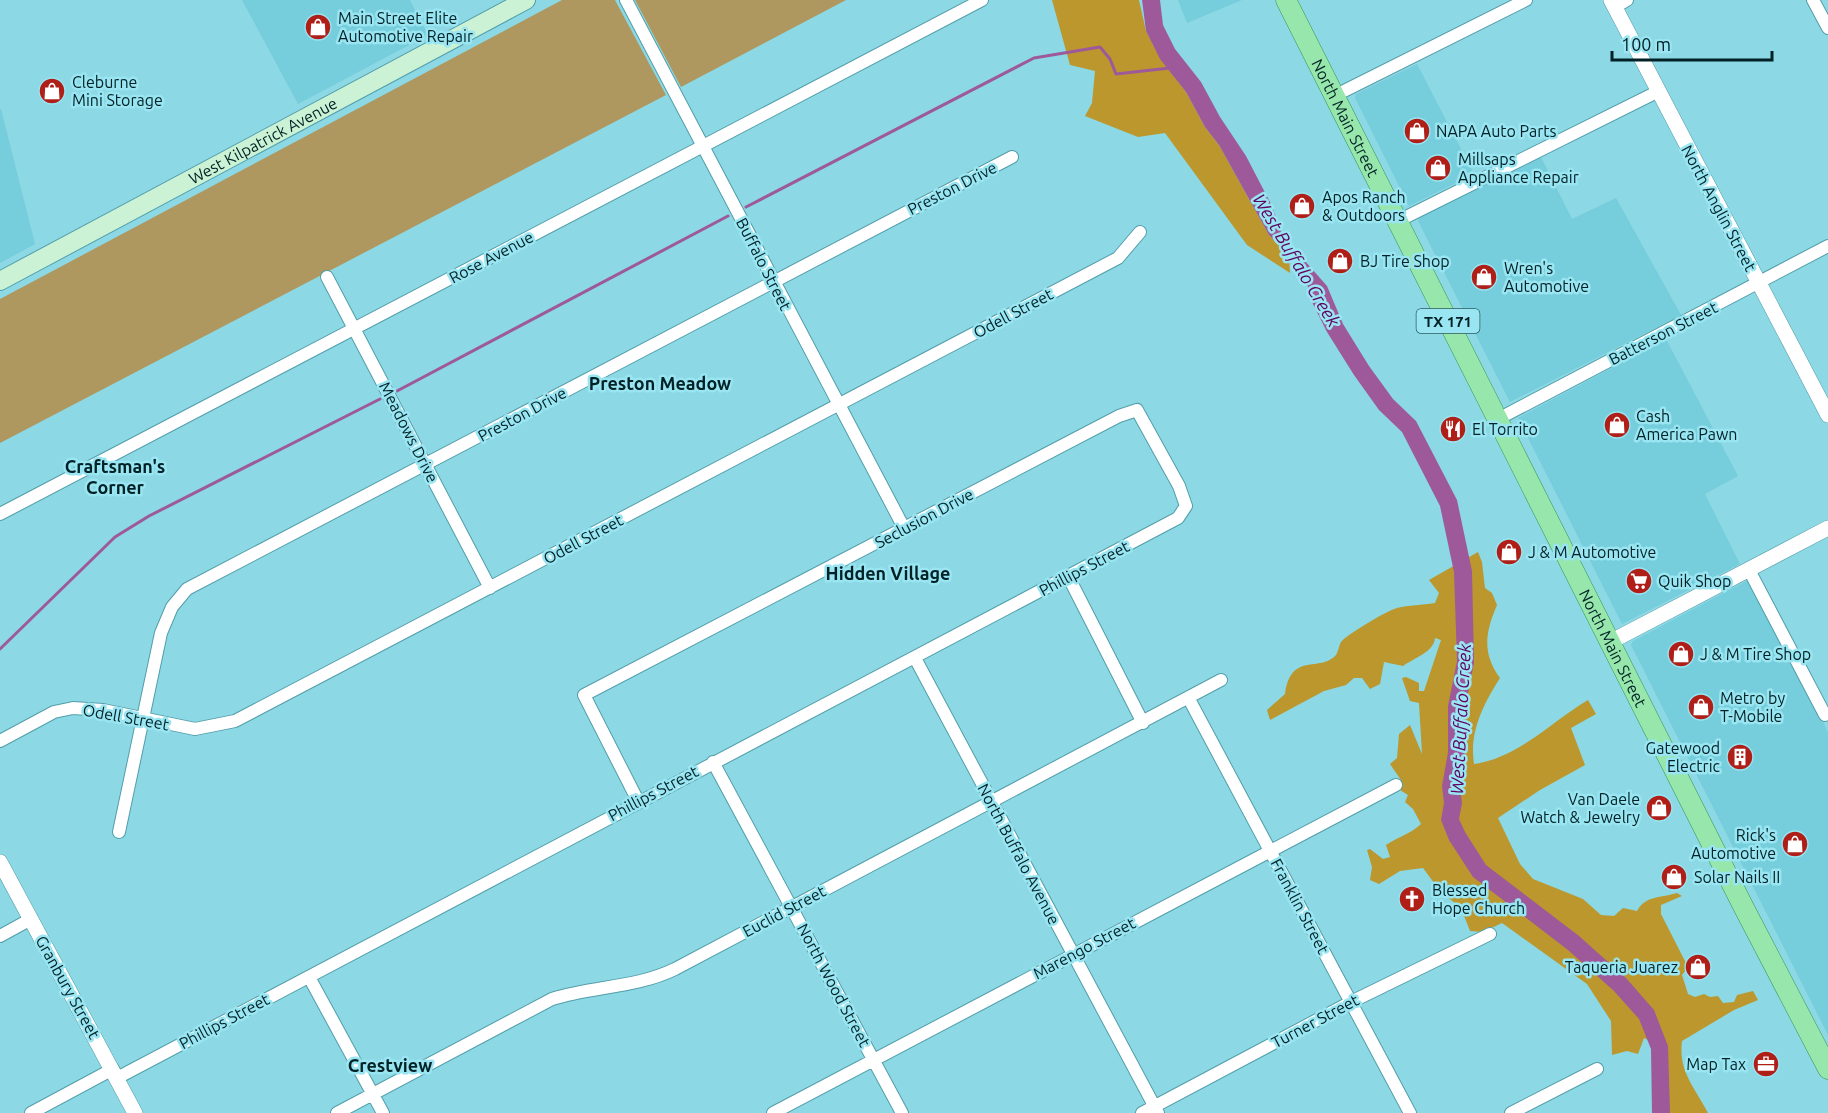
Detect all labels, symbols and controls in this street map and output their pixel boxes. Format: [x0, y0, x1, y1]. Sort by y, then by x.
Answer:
place label: Main Street Elite Automotive Repair [338, 9, 473, 45]
shop icon: Main Street Elite Automotive Repair [303, 12, 333, 42]
scale bar [1612, 24, 1772, 62]
text: 100 m [1621, 34, 1671, 54]
street label: North Main Street [1308, 56, 1383, 180]
place label: Cleburne Mini Storage [72, 73, 163, 109]
shop icon: Cleburne Mini Storage [37, 76, 67, 106]
street label: West Kilpatrick Avenue [186, 94, 340, 188]
shop icon: NAPA Auto Parts [1402, 116, 1432, 146]
place label: NAPA Auto Parts [1436, 122, 1557, 140]
street label: North Anglin Street [1678, 142, 1760, 275]
place label: Millsaps Appliance Repair [1458, 150, 1579, 186]
shop icon: Millsaps Appliance Repair [1423, 153, 1453, 183]
street label: Preston Drive [904, 158, 1000, 218]
place label: Apos Ranch & Outdoors [1322, 188, 1406, 224]
water label: West Buffalo Creek [1249, 190, 1345, 331]
shop icon: Apos Ranch & Outdoors [1287, 191, 1317, 221]
street label: Buffalo Street [733, 215, 795, 314]
street label: Rose Avenue [446, 227, 536, 287]
shop icon: BJ Tire Shop [1325, 246, 1355, 276]
place label: BJ Tire Shop [1360, 252, 1450, 270]
place label: Wren's Automotive [1504, 259, 1589, 295]
shop icon: Wren's Automotive [1469, 262, 1499, 292]
street label: Odell Street [970, 284, 1056, 341]
street label: Batterson Street [1606, 298, 1721, 368]
road number: TX 171 [1416, 309, 1480, 333]
district label: Preston Meadow [589, 373, 731, 393]
street label: Meadows Drive [376, 379, 442, 485]
street label: Preston Drive [475, 383, 569, 445]
place label: Cash America Pawn [1636, 407, 1737, 443]
shop icon: Cash America Pawn [1602, 410, 1632, 440]
restaurant icon: El Torrito [1438, 414, 1468, 444]
place label: El Torrito [1472, 420, 1538, 438]
district label: Craftsman's Corner [65, 456, 165, 497]
street label: Seclusion Drive [872, 485, 976, 551]
street label: Odell Street [540, 510, 626, 567]
street label: Phillips Street [1036, 536, 1133, 599]
shop icon: J & M Automotive [1494, 537, 1524, 567]
place label: J & M Automotive [1528, 543, 1656, 561]
district label: Hidden Village [826, 563, 950, 583]
supermarket icon: Quik Shop [1624, 566, 1654, 596]
place label: Quik Shop [1658, 572, 1731, 590]
street label: North Main Street [1576, 586, 1650, 711]
shop icon: J & M Tire Shop [1666, 639, 1696, 669]
water label: West Buffalo Creek [1446, 642, 1475, 795]
place label: J & M Tire Shop [1700, 645, 1811, 663]
place label: Metro by T-Mobile [1720, 689, 1785, 725]
shop icon: Metro by T-Mobile [1686, 692, 1716, 722]
street label: Odell Street [81, 701, 171, 734]
place label: Gatewood Electric [1646, 739, 1721, 775]
building icon: Gatewood Electric [1725, 742, 1755, 772]
street label: Phillips Street [605, 761, 702, 824]
street label: North Buffalo Avenue [974, 781, 1064, 927]
place label: Van Daele Watch & Jewelry [1520, 790, 1640, 826]
shop icon: Van Daele Watch & Jewelry [1644, 793, 1674, 823]
place label: Rick's Automotive [1691, 826, 1776, 862]
shop icon: Rick's Automotive [1780, 829, 1810, 859]
street label: Franklin Street [1267, 855, 1333, 957]
shop icon: Solar Nails II [1659, 862, 1689, 892]
place label: Solar Nails II [1694, 868, 1780, 886]
street label: Euclid Street [740, 881, 829, 940]
place label: Blessed Hope Church [1432, 881, 1525, 917]
church icon: Blessed Hope Church [1397, 884, 1427, 914]
street label: Marengo Street [1030, 913, 1139, 982]
street label: North Wood Street [794, 920, 874, 1050]
street label: Granbury Street [32, 932, 104, 1042]
shop icon: Taqueria Juarez [1683, 952, 1713, 982]
place label: Taqueria Juarez [1565, 958, 1678, 976]
street label: Phillips Street [176, 989, 273, 1052]
street label: Turner Street [1268, 990, 1362, 1051]
office icon: Map Tax [1751, 1049, 1781, 1079]
district label: Crestview [348, 1055, 432, 1075]
place label: Map Tax [1686, 1055, 1746, 1073]

